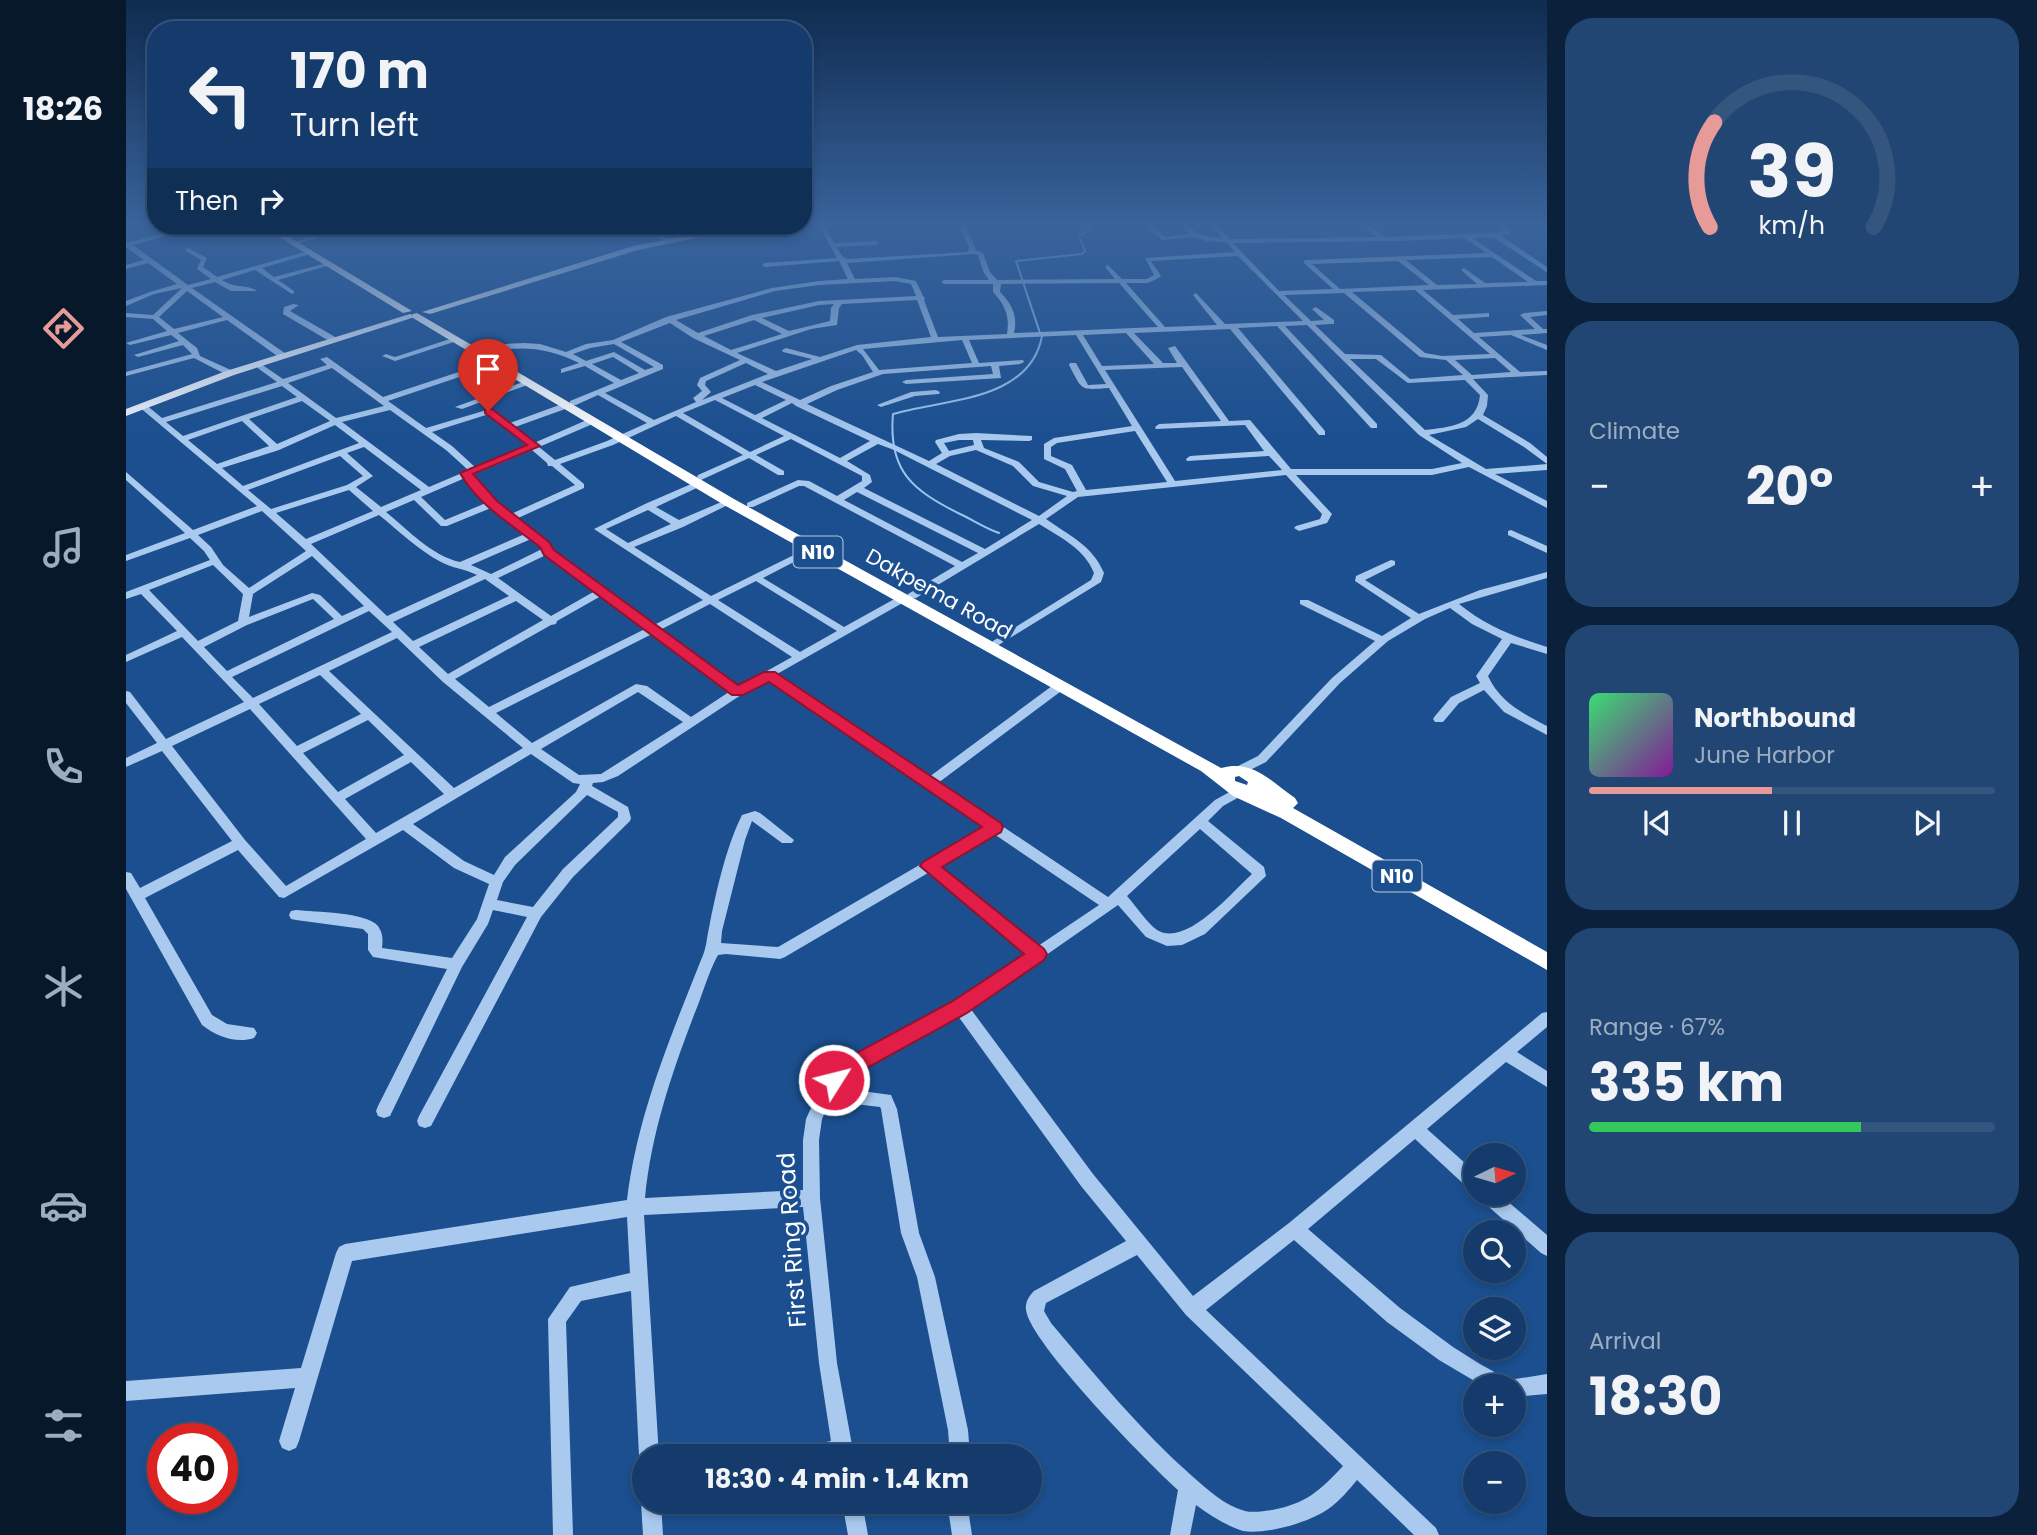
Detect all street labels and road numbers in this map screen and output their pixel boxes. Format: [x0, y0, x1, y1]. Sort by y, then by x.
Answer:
road number: N10 [794, 537, 842, 568]
street label: Dakpema Road [861, 541, 1018, 646]
road number: N10 [1372, 860, 1422, 891]
street label: First Ring Road [769, 1151, 814, 1329]

